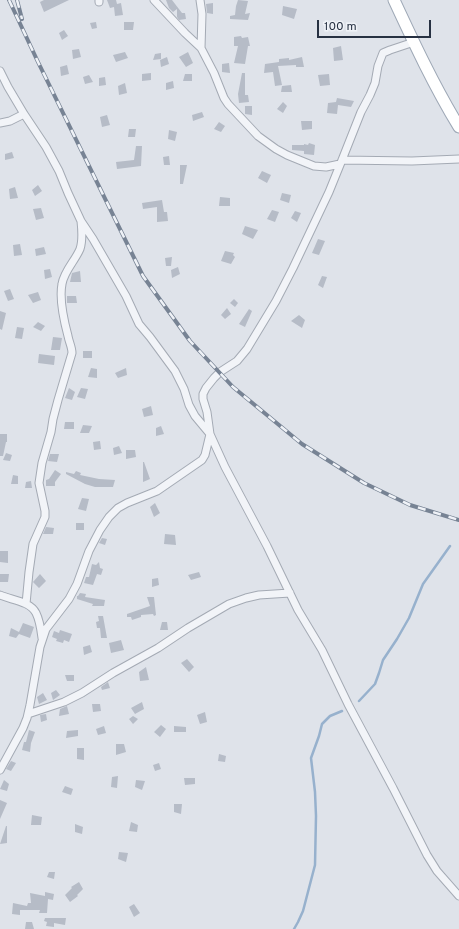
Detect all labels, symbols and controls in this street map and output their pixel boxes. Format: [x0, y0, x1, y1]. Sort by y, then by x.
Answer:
scale bar [319, 12, 433, 38]
text: 100 m [324, 19, 357, 35]

